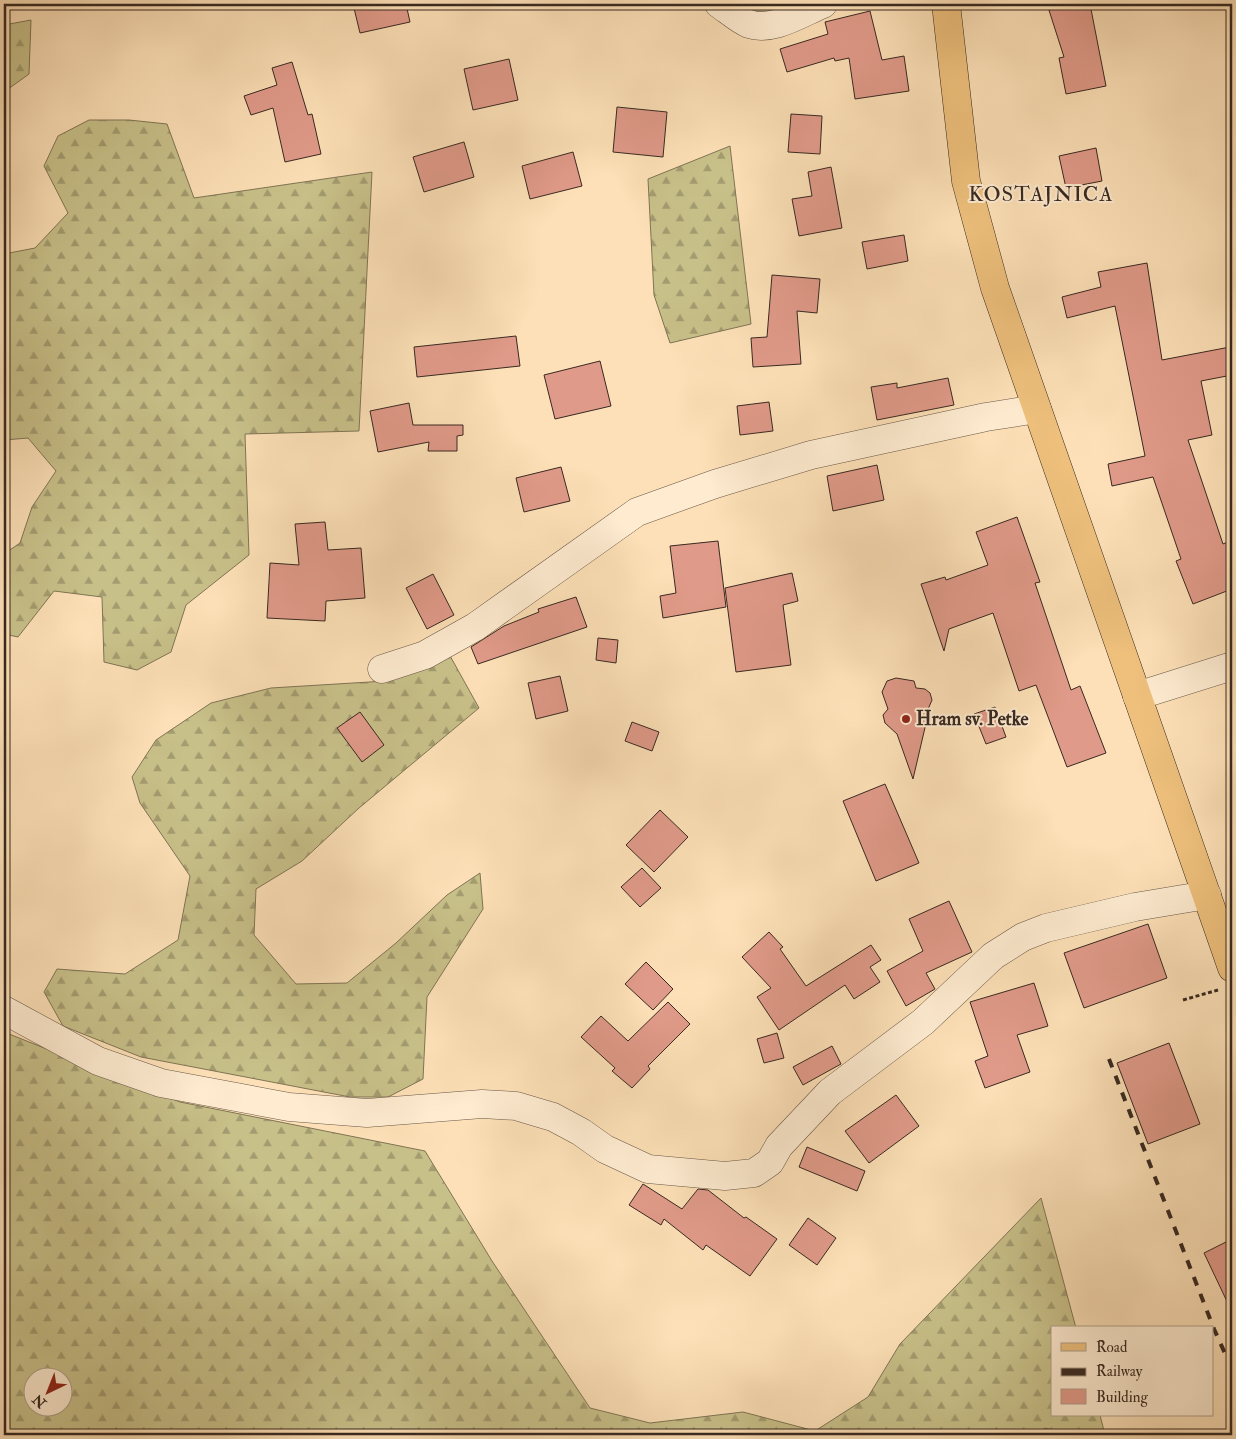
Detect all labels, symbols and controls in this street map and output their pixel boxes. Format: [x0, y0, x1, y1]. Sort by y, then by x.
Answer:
district label: KOSTAJNICA [968, 181, 1114, 208]
place label: Hram sv. Petke [916, 707, 1029, 731]
marker: Hram sv. Petke [900, 713, 912, 725]
legend [1051, 1326, 1214, 1416]
text: Road [1096, 1338, 1128, 1357]
text: Railway [1096, 1362, 1143, 1381]
north arrow [22, 1366, 72, 1416]
text: Building [1096, 1388, 1148, 1407]
text: N [29, 1390, 51, 1412]

